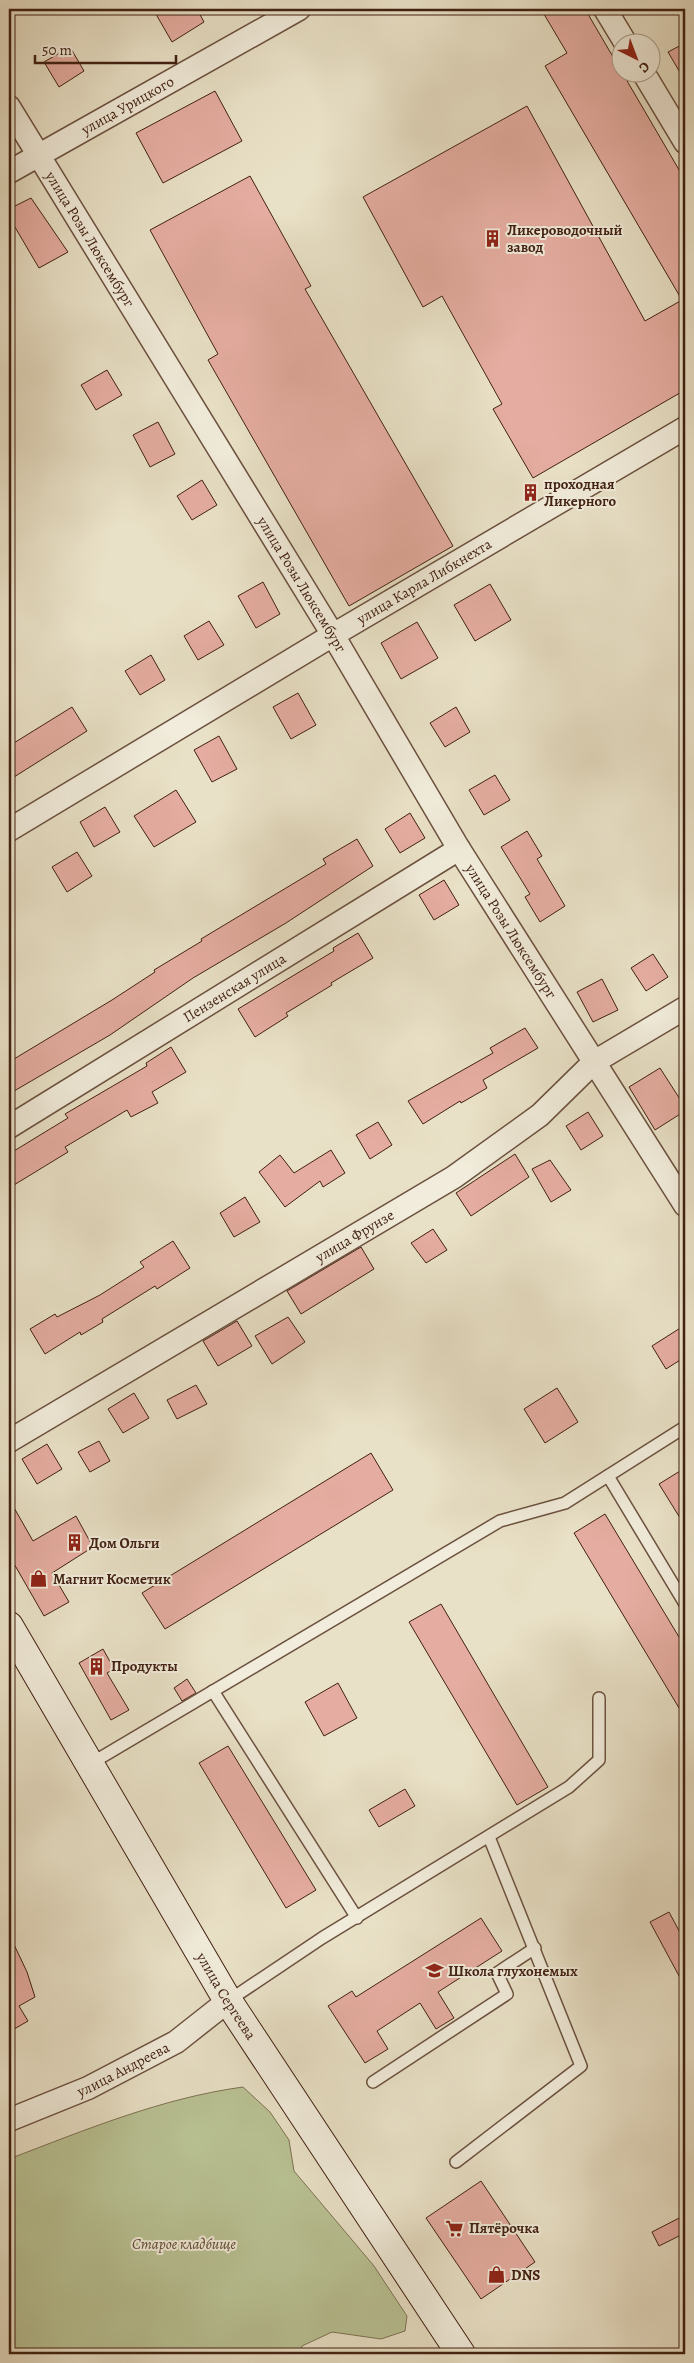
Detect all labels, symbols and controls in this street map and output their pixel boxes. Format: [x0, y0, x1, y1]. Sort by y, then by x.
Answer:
scale bar [35, 32, 176, 64]
north arrow [612, 32, 662, 82]
text: 50 m [42, 40, 72, 60]
text: С [635, 57, 654, 77]
street label: улица Урицкого [77, 71, 178, 140]
street label: улица Розы Люксембург [40, 167, 140, 311]
place label: Ликероводочный завод [507, 220, 623, 257]
building icon: Ликероводочный завод [483, 229, 503, 249]
place label: проходная Ликерного [544, 474, 617, 511]
building icon: проходная Ликерного [520, 483, 540, 503]
street label: улица Розы Люксембург [252, 512, 351, 657]
street label: улица Карла Либкнехта [352, 534, 495, 629]
street label: улица Розы Люксембург [460, 859, 562, 1003]
street label: Пензенская улица [179, 948, 290, 1027]
street label: улица Фрунзе [311, 1205, 398, 1268]
building icon: Дом Ольги [65, 1533, 85, 1553]
place label: Дом Ольги [89, 1533, 160, 1553]
shop icon: Магнит Косметик [29, 1569, 49, 1589]
place label: Магнит Косметик [53, 1569, 171, 1589]
building icon: Продукты [87, 1656, 107, 1676]
place label: Продукты [111, 1656, 178, 1676]
street label: улица Сергеева [191, 1948, 261, 2044]
school or university icon: Школа глухонемых [424, 1961, 444, 1981]
place label: Школа глухонемых [448, 1961, 578, 1981]
street label: улица Андреева [73, 2037, 173, 2102]
supermarket icon: Пятёрочка [445, 2218, 465, 2238]
place label: Пятёрочка [469, 2218, 540, 2238]
park label: Старое кладбище [132, 2234, 237, 2254]
shop icon: DNS [487, 2265, 507, 2285]
place label: DNS [511, 2265, 540, 2285]

